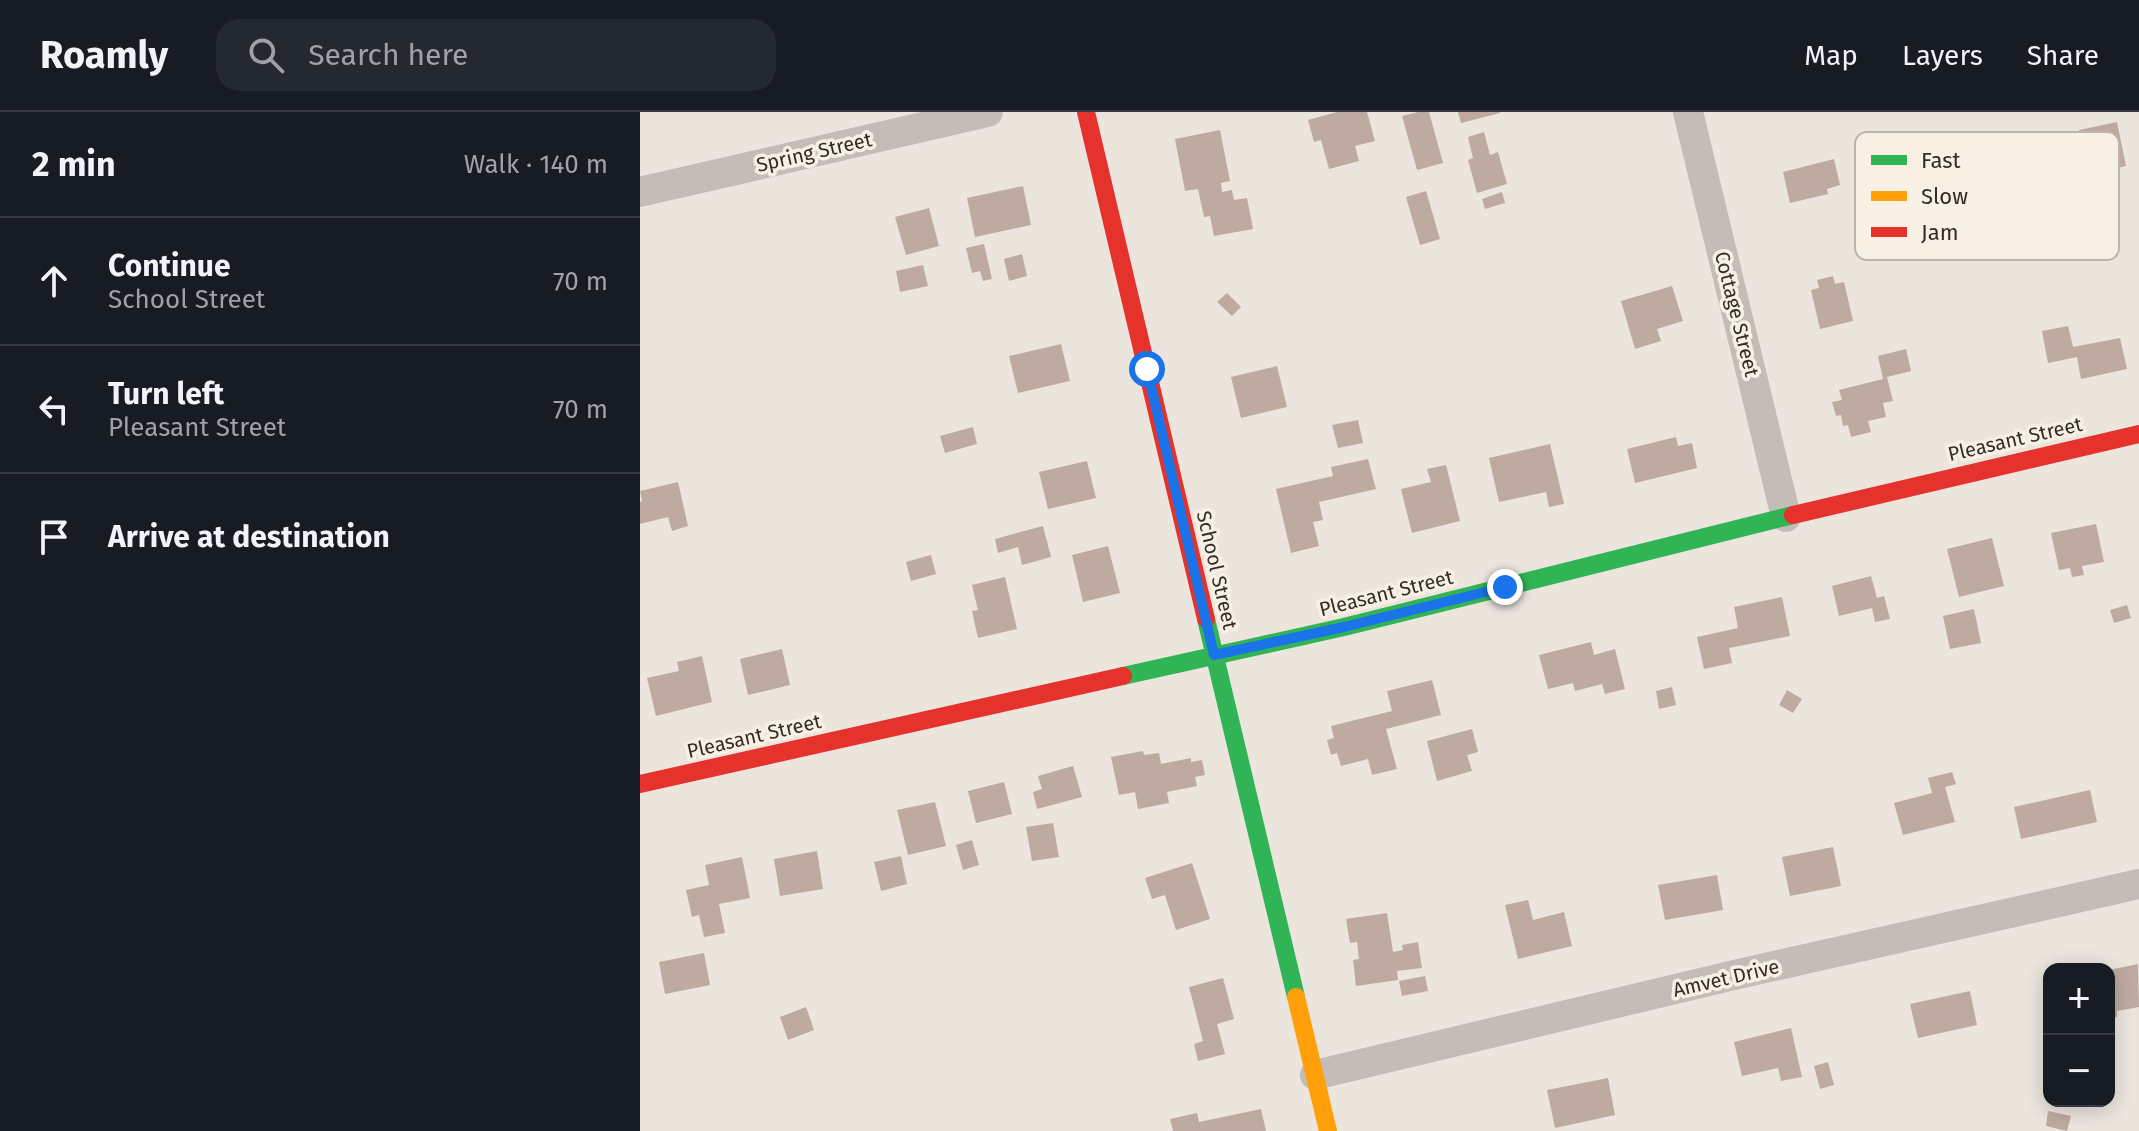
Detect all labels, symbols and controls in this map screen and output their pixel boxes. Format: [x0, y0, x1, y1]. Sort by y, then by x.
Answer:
search box [216, 19, 776, 91]
text: Roamly [40, 32, 168, 78]
icon: search [244, 33, 288, 77]
text: Search here [308, 37, 468, 73]
text: Map [1804, 39, 1858, 72]
text: Layers [1902, 39, 1983, 72]
text: Share [2027, 39, 2099, 72]
street label: Spring Street [754, 127, 875, 177]
legend [1855, 132, 2119, 260]
text: 2 min [32, 144, 116, 185]
text: Fast [1921, 147, 1961, 174]
text: Walk · 140 m [464, 149, 608, 180]
text: Slow [1921, 183, 1968, 210]
text: Jam [1921, 219, 1959, 246]
text: Continue [108, 248, 231, 284]
street label: Cottage Street [1710, 249, 1764, 380]
icon: ahead [32, 259, 76, 303]
text: 70 m [553, 266, 608, 297]
text: School Street [108, 284, 265, 315]
route start [1129, 351, 1165, 387]
text: Turn left [108, 376, 224, 412]
icon: left [32, 387, 76, 431]
text: 70 m [553, 394, 608, 425]
text: Pleasant Street [108, 412, 286, 443]
street label: Pleasant Street [1946, 412, 2085, 466]
street label: School Street [1192, 508, 1242, 632]
icon: arrive [32, 515, 76, 559]
text: Arrive at destination [108, 519, 390, 555]
street label: Pleasant Street [1317, 565, 1456, 621]
route end [1487, 569, 1523, 605]
street label: Pleasant Street [685, 709, 824, 763]
street label: Amvet Drive [1670, 954, 1782, 1002]
map controls [2043, 963, 2115, 1107]
button: + [2043, 963, 2115, 1035]
button: − [2043, 1035, 2115, 1107]

